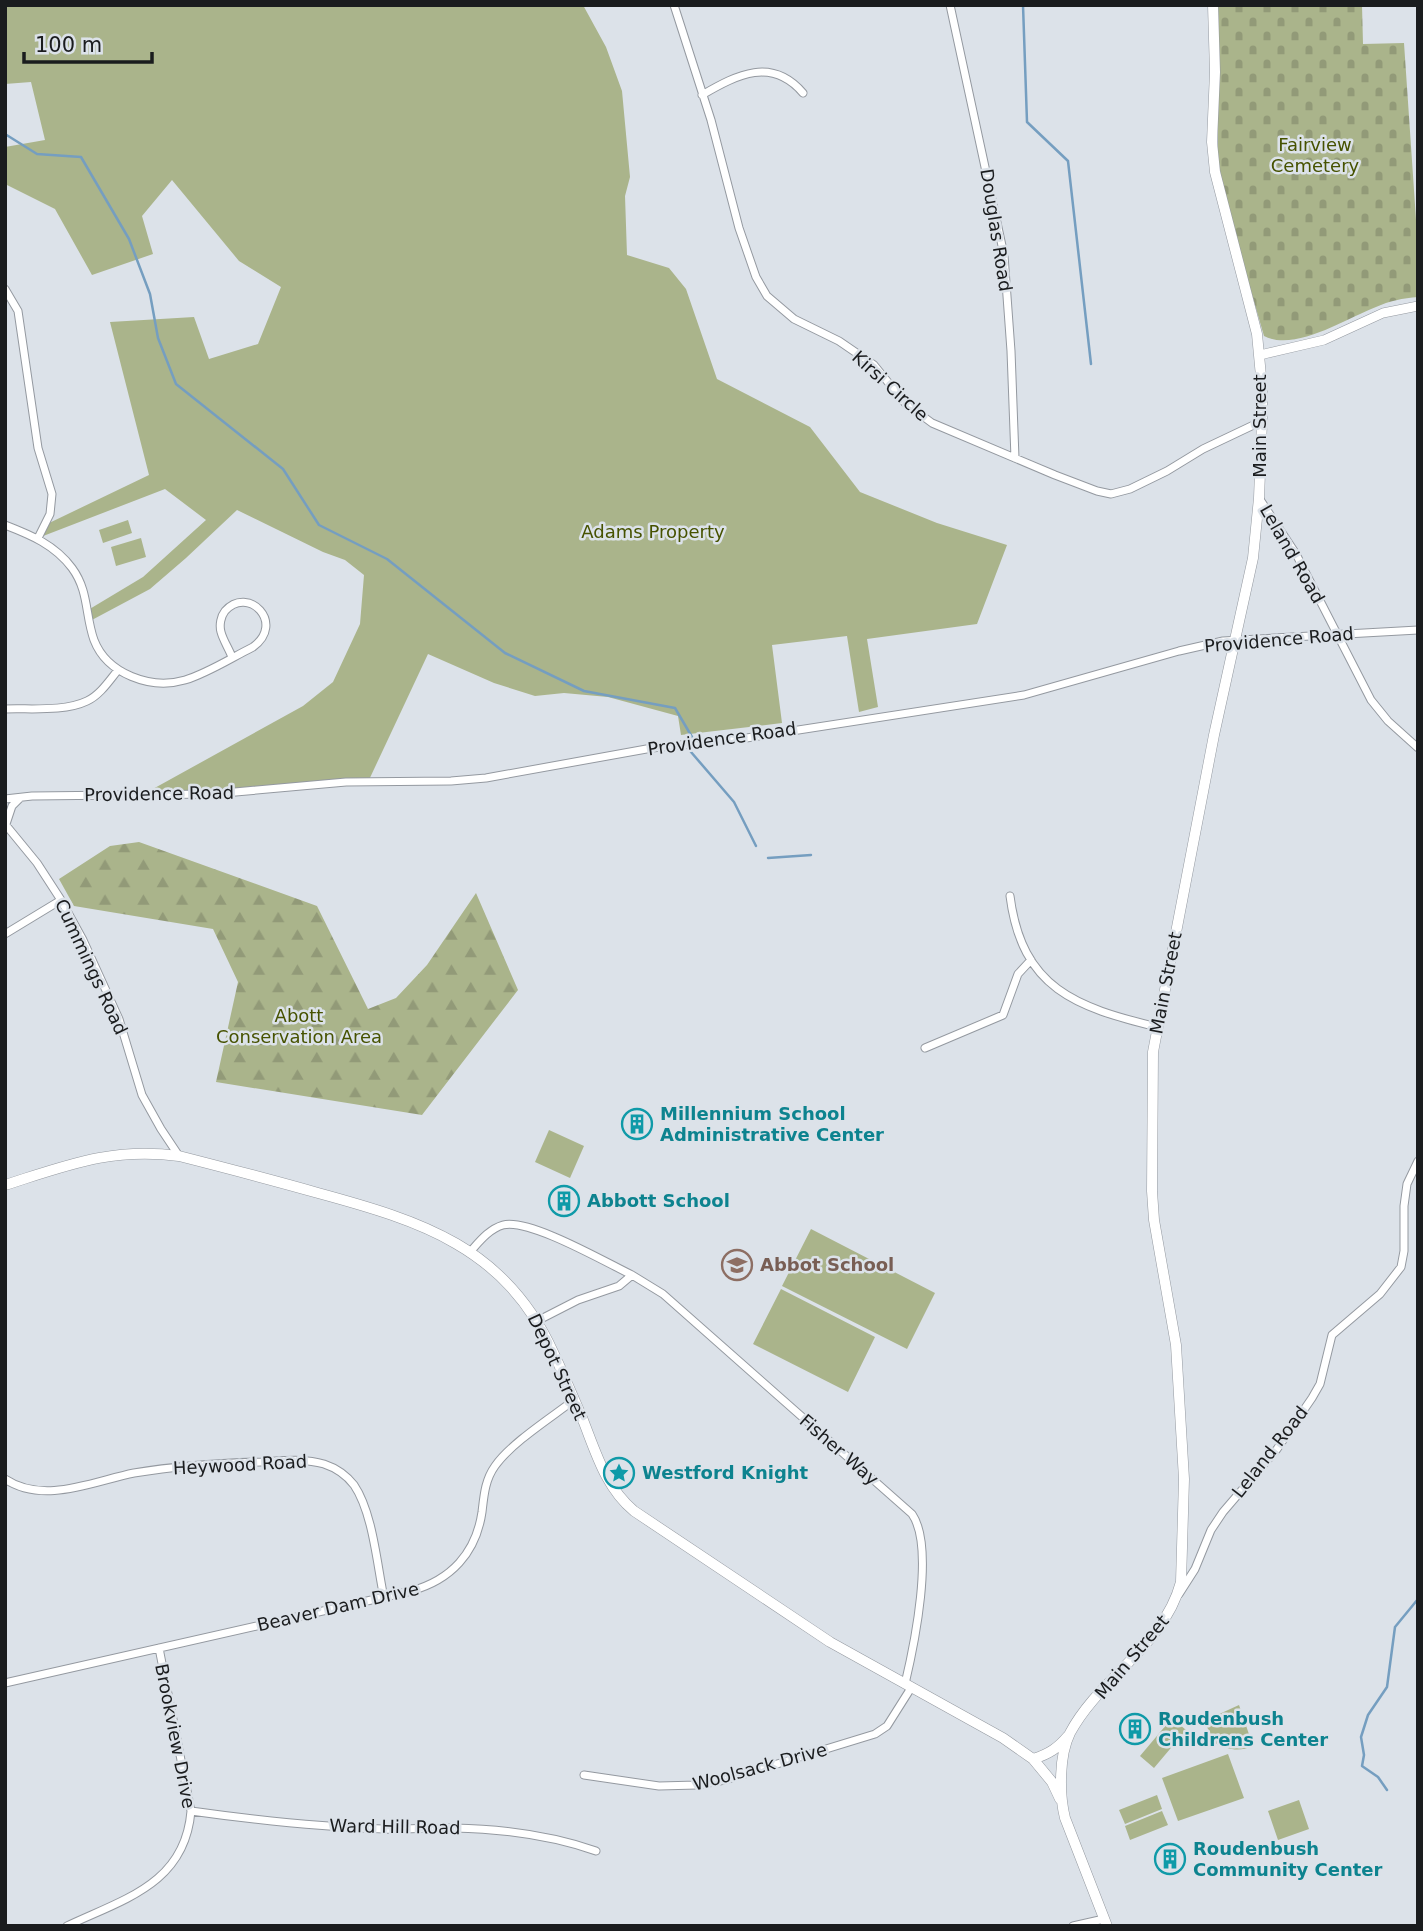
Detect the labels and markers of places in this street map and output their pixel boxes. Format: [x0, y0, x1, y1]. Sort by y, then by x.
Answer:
place label: Millennium School Administrative Center [660, 1103, 884, 1145]
building icon: Millennium School Administrative Center [620, 1107, 654, 1141]
building icon: Abbott School [547, 1184, 581, 1218]
place label: Abbott School [587, 1190, 730, 1211]
school or university icon: Abbot School [720, 1248, 754, 1282]
place label: Abbot School [760, 1254, 894, 1275]
place icon: Westford Knight [602, 1456, 636, 1490]
place label: Westford Knight [642, 1462, 809, 1483]
place label: Roudenbush Childrens Center [1158, 1708, 1328, 1750]
building icon: Roudenbush Childrens Center [1118, 1712, 1152, 1746]
place label: Roudenbush Community Center [1193, 1838, 1383, 1880]
building icon: Roudenbush Community Center [1153, 1842, 1187, 1876]

